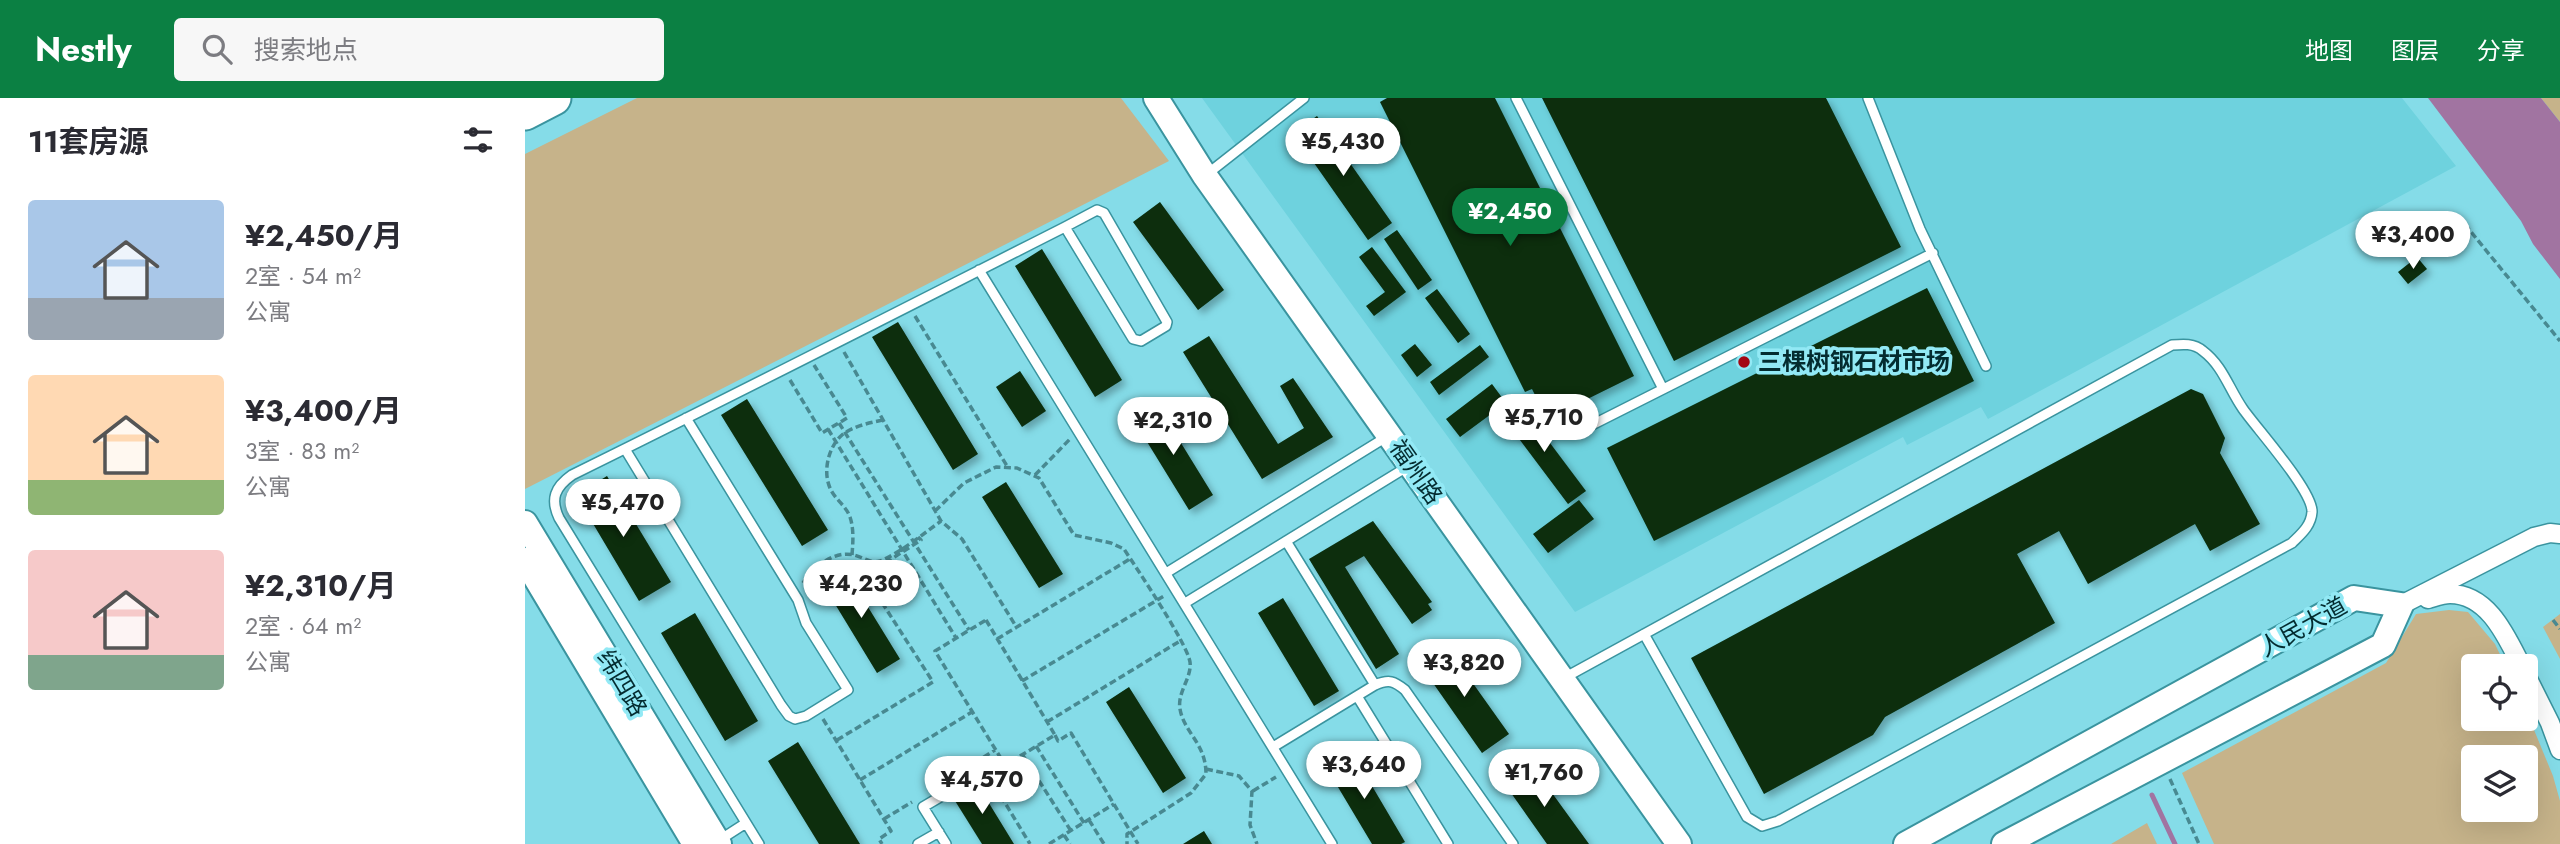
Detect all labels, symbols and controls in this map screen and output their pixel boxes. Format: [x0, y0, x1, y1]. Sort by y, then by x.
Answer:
search box [174, 18, 664, 81]
text: Nestly [35, 26, 132, 73]
icon: search [198, 30, 236, 68]
text: 搜索地点 [254, 31, 358, 69]
text: 地图 [2305, 33, 2353, 68]
text: 图层 [2391, 33, 2439, 68]
text: 分享 [2477, 33, 2525, 68]
pin: ¥5,430 [1286, 118, 1400, 178]
text: 11套房源 [28, 120, 149, 163]
icon: filters [459, 121, 497, 159]
text: ¥5,430 [1301, 124, 1385, 158]
pin: ¥2,450 [1453, 188, 1567, 248]
text: ¥2,450 [1468, 194, 1552, 228]
pin: ¥3,400 [2356, 212, 2470, 271]
text: ¥2,450/月 [245, 214, 403, 257]
text: ¥3,400 [2371, 217, 2455, 251]
icon: home [84, 228, 168, 312]
text: 2室 · 54 m² [245, 259, 361, 293]
text: 公寓 [245, 295, 291, 329]
place label: 三棵树钢石材市场 [1758, 344, 1950, 379]
marker: 三棵树钢石材市场 [1736, 354, 1752, 370]
text: ¥3,400/月 [245, 389, 402, 432]
pin: ¥5,710 [1487, 394, 1601, 454]
pin: ¥2,310 [1116, 398, 1230, 457]
text: ¥5,710 [1505, 400, 1583, 434]
icon: home [84, 403, 168, 487]
text: ¥2,310 [1133, 403, 1213, 437]
street label: 福州路 [1381, 432, 1451, 511]
text: 3室 · 83 m² [245, 434, 359, 468]
text: 公寓 [245, 470, 291, 504]
pin: ¥5,470 [566, 480, 680, 539]
text: ¥5,470 [582, 485, 664, 519]
pin: ¥4,230 [804, 560, 918, 620]
text: ¥2,310/月 [245, 564, 396, 607]
text: ¥4,230 [819, 566, 903, 600]
icon: home [84, 578, 168, 662]
street label: 人民大道 [2252, 588, 2353, 665]
text: 2室 · 64 m² [245, 609, 361, 643]
pin: ¥3,820 [1407, 640, 1521, 699]
street label: 纬四路 [589, 643, 656, 723]
text: 公寓 [245, 645, 291, 679]
text: ¥3,820 [1423, 645, 1505, 679]
map controls [2461, 654, 2538, 822]
button: locate [2461, 654, 2538, 731]
pin: ¥3,640 [1307, 742, 1421, 801]
button: layers [2461, 745, 2538, 822]
text: ¥3,640 [1322, 747, 1406, 781]
pin: ¥1,760 [1487, 750, 1601, 809]
text: ¥1,760 [1504, 755, 1584, 789]
pin: ¥4,570 [925, 756, 1039, 816]
text: ¥4,570 [941, 762, 1023, 796]

